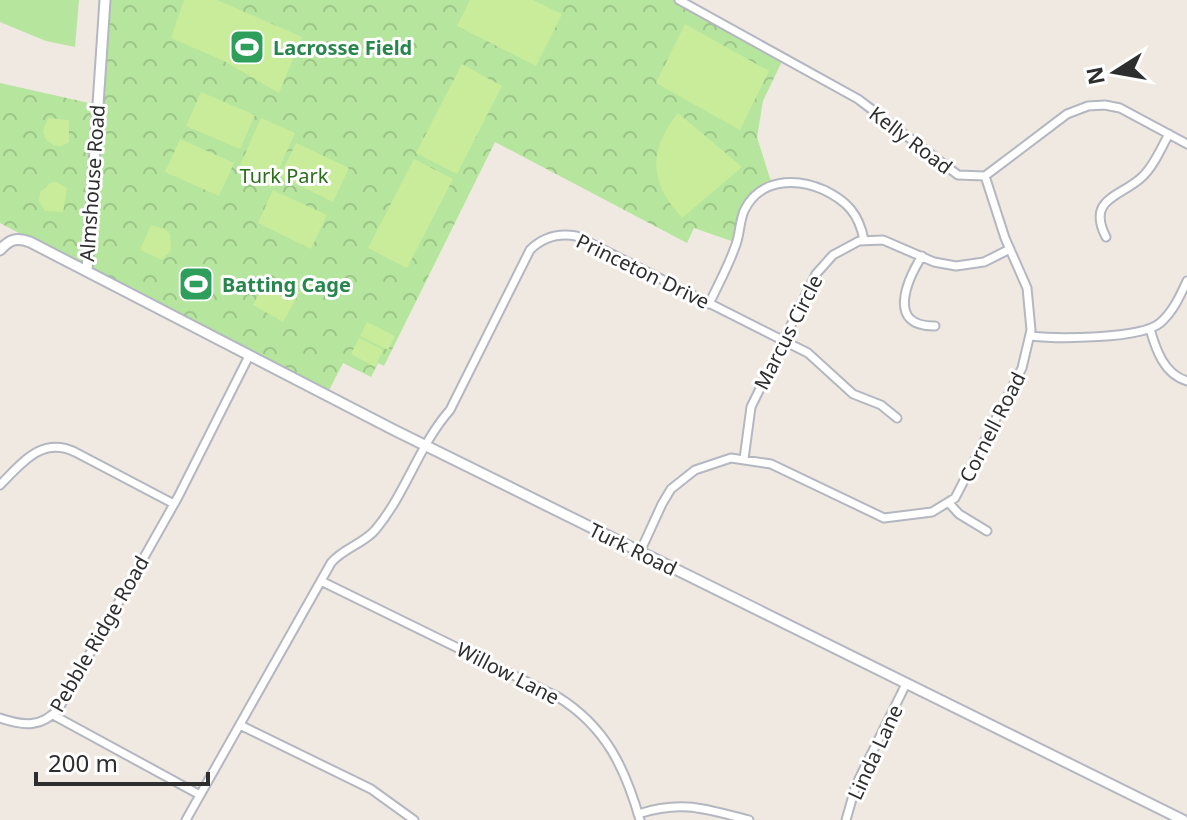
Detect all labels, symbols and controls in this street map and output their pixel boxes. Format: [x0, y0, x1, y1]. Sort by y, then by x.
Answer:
sports icon: Lacrosse Field [228, 28, 266, 66]
north arrow [1075, 32, 1155, 112]
place label: Lacrosse Field [273, 34, 412, 61]
text: N [1078, 64, 1111, 88]
street label: Kelly Road [864, 100, 958, 180]
street label: Almshouse Road [73, 104, 111, 262]
park label: Turk Park [240, 162, 329, 189]
street label: Princeton Drive [572, 227, 714, 315]
sports icon: Batting Cage [177, 265, 215, 303]
street label: Marcus Circle [747, 270, 829, 394]
place label: Batting Cage [222, 271, 351, 298]
street label: Cornell Road [953, 367, 1031, 487]
street label: Turk Road [585, 516, 681, 582]
street label: Pebble Ridge Road [43, 551, 155, 717]
street label: Willow Lane [452, 636, 564, 710]
street label: Linda Lane [841, 700, 909, 804]
scale bar [36, 736, 208, 786]
text: 200 m [48, 746, 118, 779]

